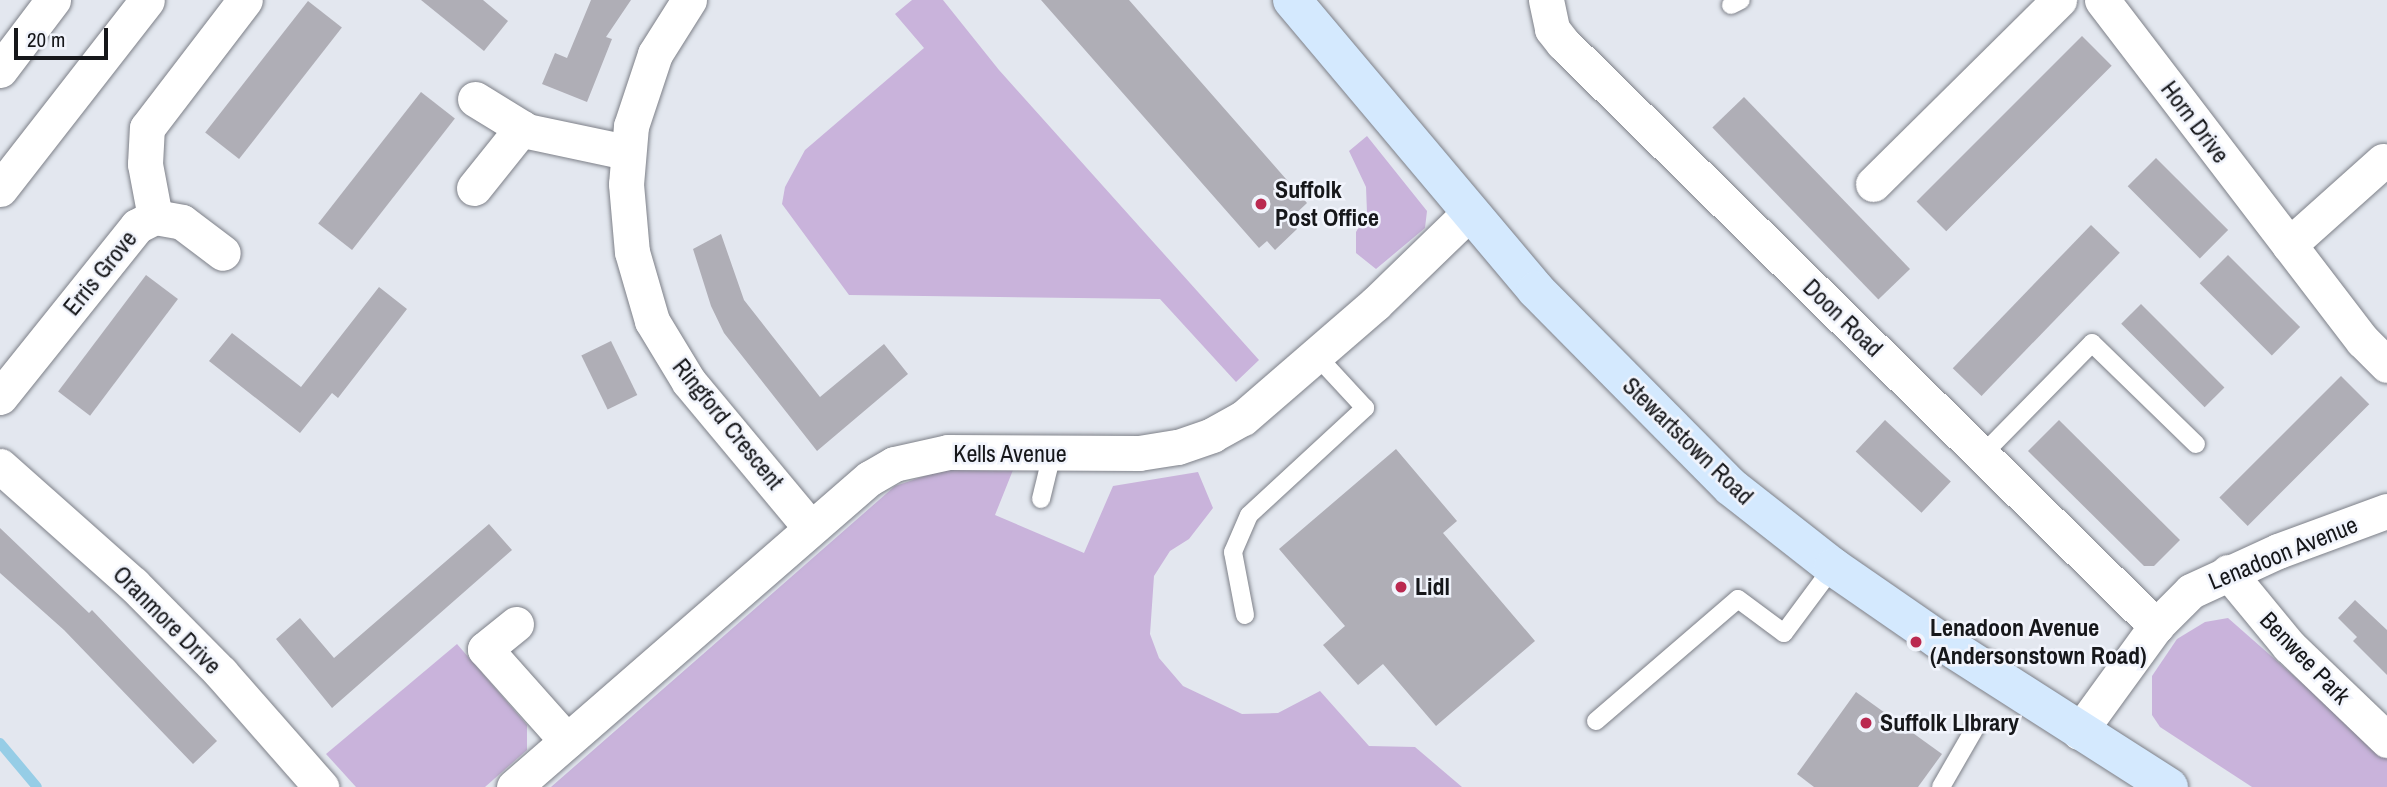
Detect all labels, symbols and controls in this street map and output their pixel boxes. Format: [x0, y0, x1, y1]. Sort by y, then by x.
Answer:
scale bar [18, 14, 112, 58]
text: 20 m [27, 25, 65, 54]
street label: Horn Drive [2155, 75, 2235, 169]
place label: Suffolk Post Office [1275, 176, 1379, 232]
marker: Suffolk Post Office [1253, 196, 1269, 212]
street label: Erris Grove [57, 225, 143, 321]
street label: Doon Road [1797, 273, 1889, 363]
street label: Ringford Crescent [667, 353, 789, 495]
street label: Stewartstown Road [1617, 371, 1759, 511]
street label: Kells Avenue [953, 440, 1067, 468]
street label: Lenadoon Avenue [2204, 510, 2362, 596]
street label: Oranmore Drive [107, 560, 227, 680]
place label: Lidl [1415, 573, 1450, 601]
marker: Lidl [1393, 579, 1409, 595]
street label: Benwee Park [2254, 606, 2356, 710]
place label: Lenadoon Avenue (Andersonstown Road) [1930, 614, 2146, 670]
marker: Lenadoon Avenue (Andersonstown Road) [1908, 634, 1924, 650]
place label: Suffolk LIbrary [1880, 709, 2019, 737]
marker: Suffolk LIbrary [1858, 715, 1874, 731]

